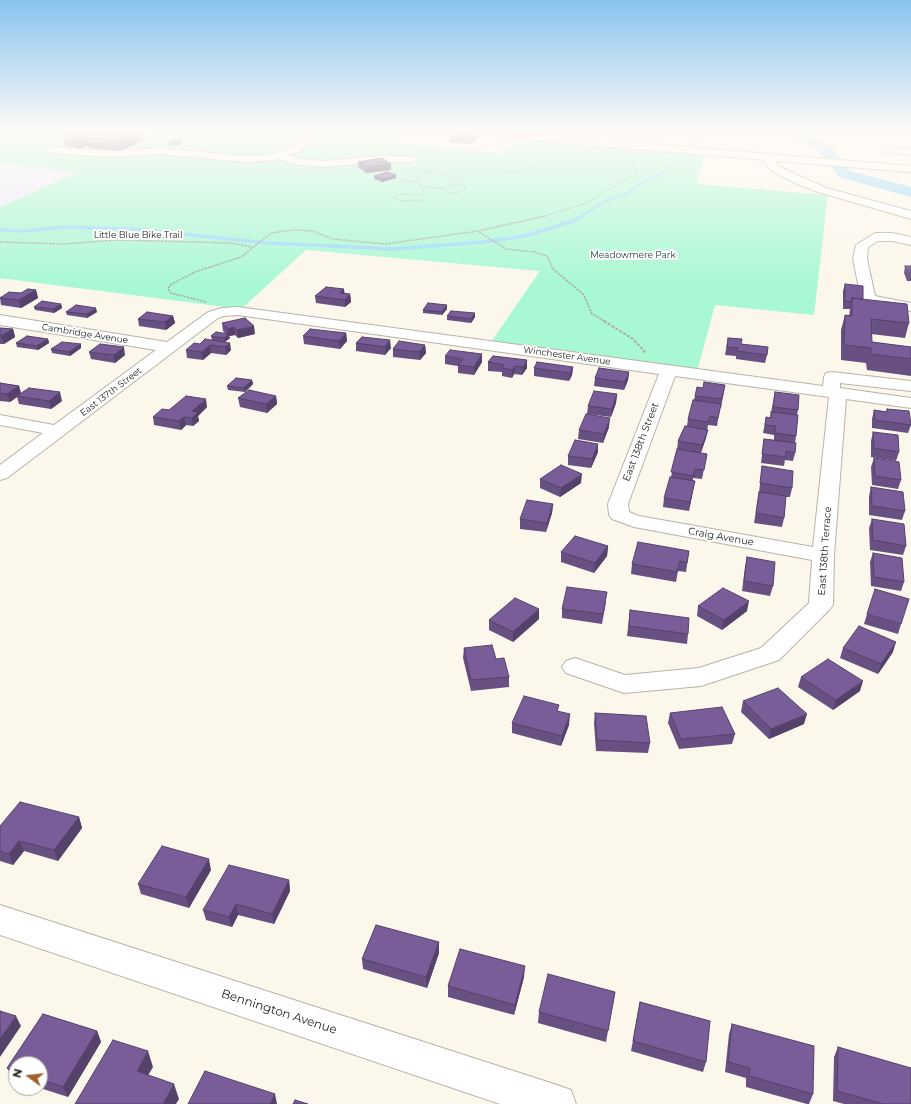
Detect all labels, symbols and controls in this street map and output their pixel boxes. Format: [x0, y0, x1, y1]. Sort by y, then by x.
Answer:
street label: Little Blue Bike Trail [94, 230, 182, 240]
park label: Meadowmere Park [590, 250, 676, 260]
street label: Cambridge Avenue [41, 322, 129, 346]
street label: Winchester Avenue [523, 345, 611, 367]
street label: East 137th Street [78, 365, 144, 419]
street label: East 138th Street [620, 401, 662, 483]
street label: East 138th Terrace [816, 506, 834, 596]
street label: Craig Avenue [687, 525, 755, 549]
street label: Bennington Avenue [219, 986, 339, 1038]
north arrow [8, 1056, 48, 1096]
text: N [9, 1067, 25, 1079]

